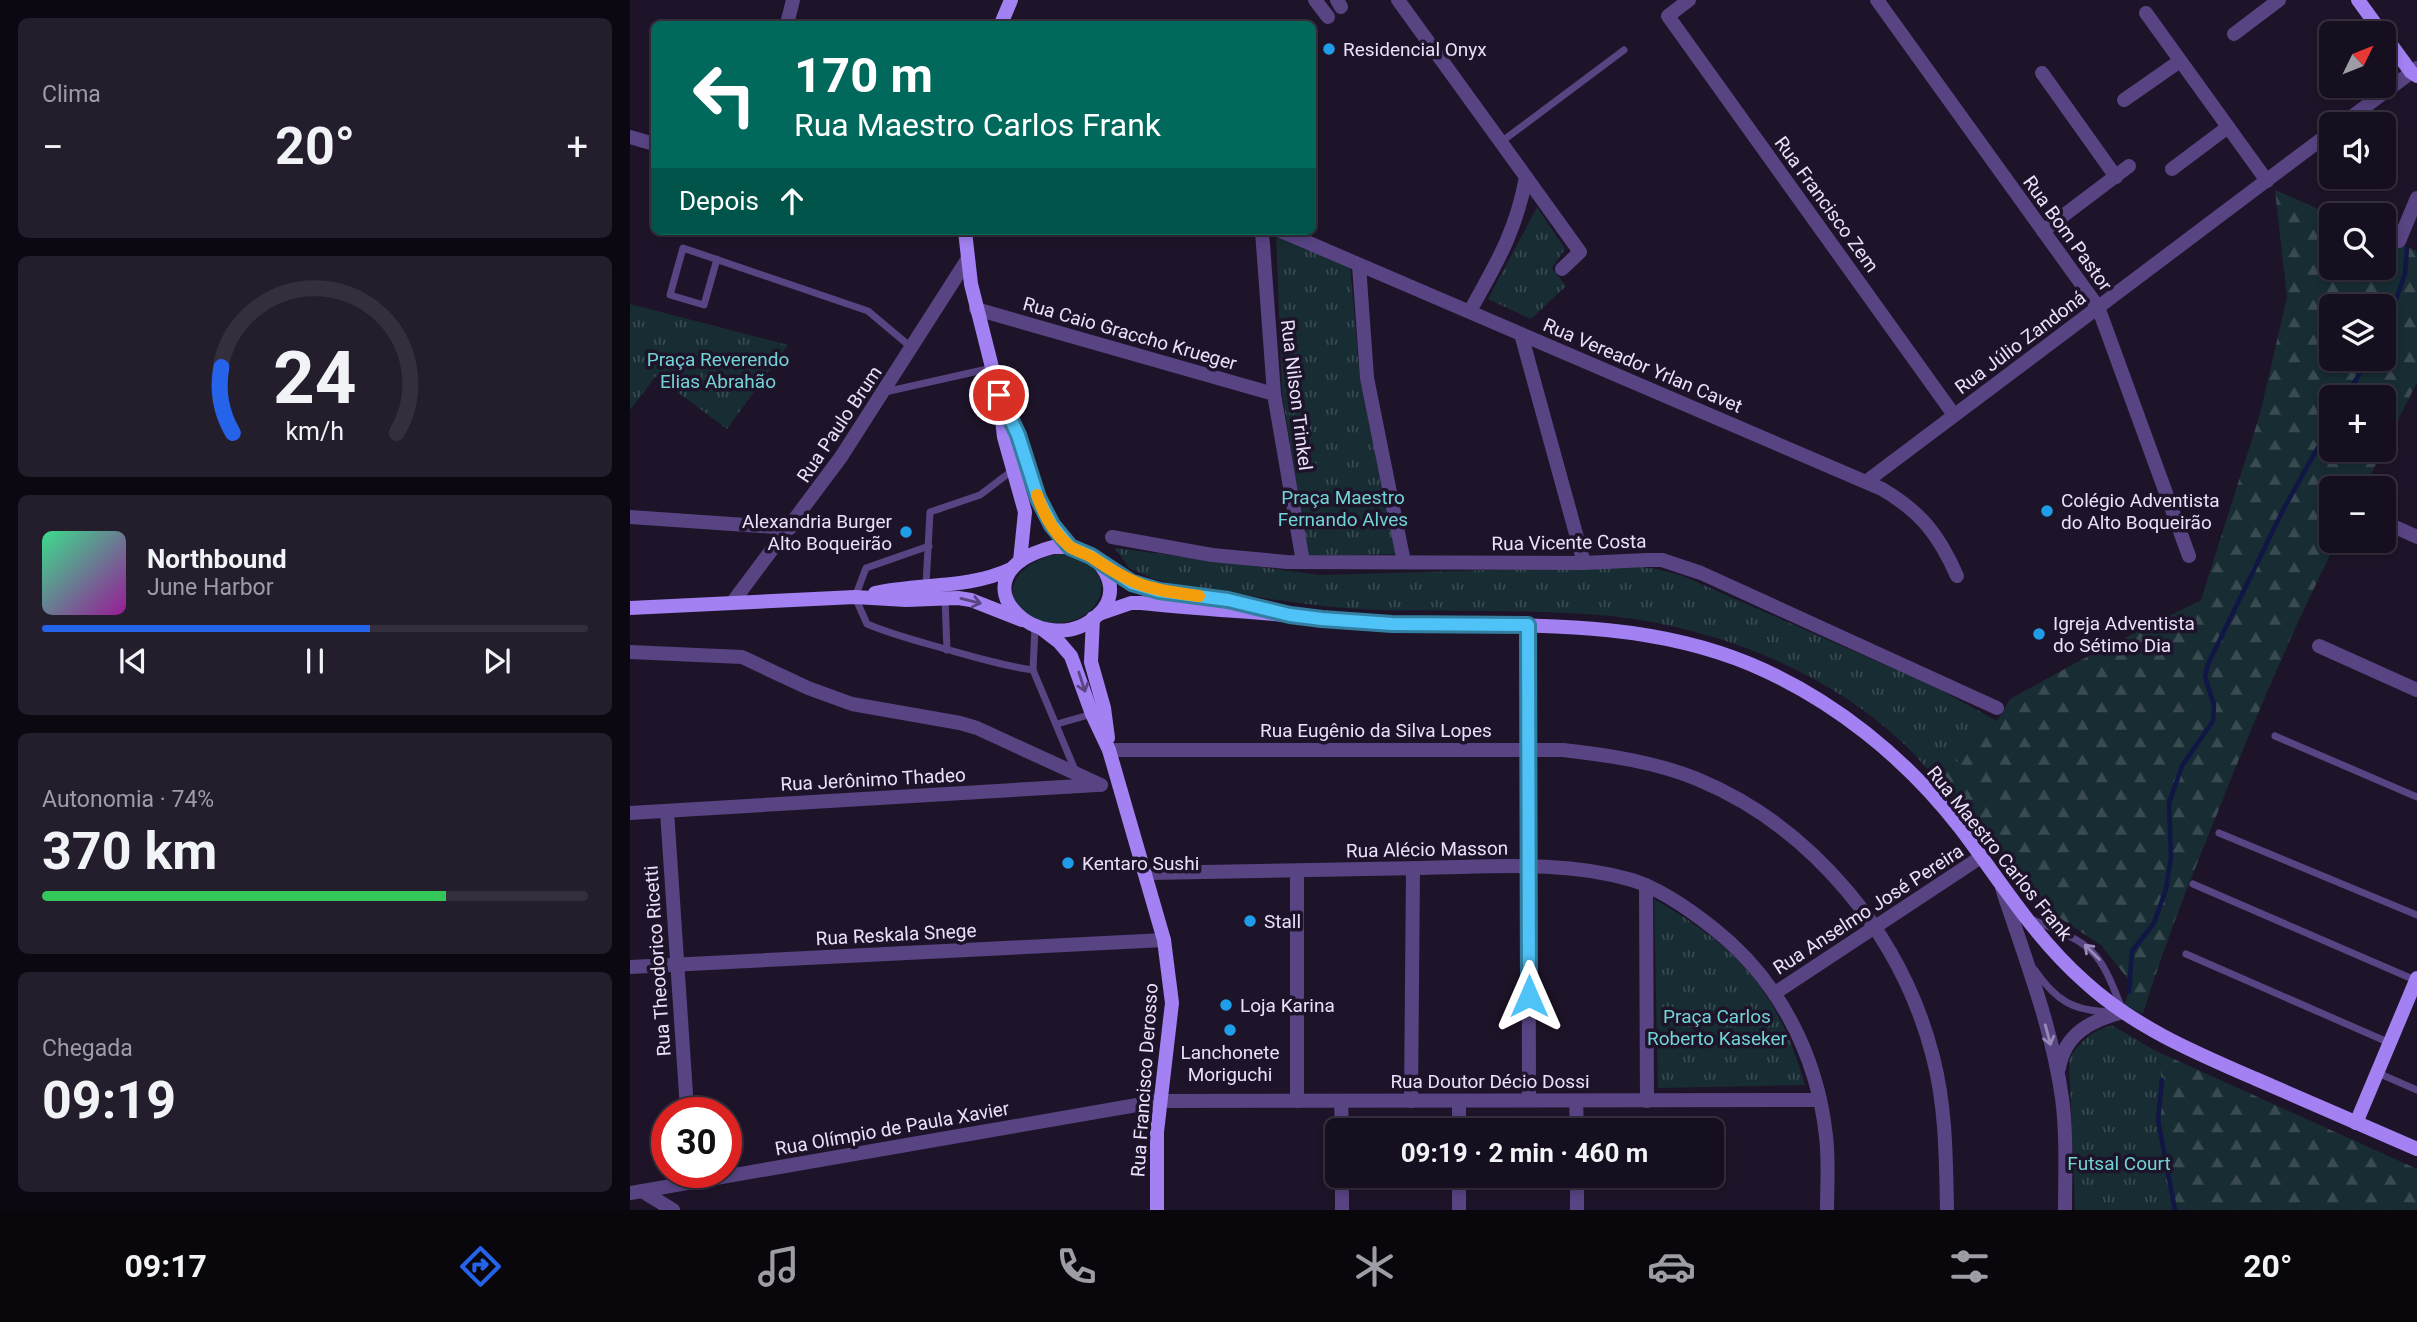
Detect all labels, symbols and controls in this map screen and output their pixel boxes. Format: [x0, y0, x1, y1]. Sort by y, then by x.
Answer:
north arrow [2319, 21, 2396, 98]
map controls [2319, 21, 2396, 553]
place label: Residencial Onyx [1343, 38, 1487, 61]
marker: Residencial Onyx [1321, 41, 1337, 57]
text: 170 m [794, 47, 933, 104]
icon: left [679, 49, 770, 140]
text: Clima [42, 81, 101, 108]
text: Rua Maestro Carlos Frank [794, 106, 1161, 144]
button: sound [2319, 112, 2396, 189]
text: 20° [275, 116, 355, 177]
text: − [42, 125, 64, 169]
text: + [566, 125, 588, 169]
street label: Rua Francisco Zem [1770, 132, 1884, 277]
street label: Rua Bom Pastor [2018, 171, 2117, 296]
icon: ahead [773, 182, 811, 220]
text: Depois [679, 186, 759, 216]
button: search [2319, 203, 2396, 280]
street label: Rua Júlio Zandoná [1950, 286, 2090, 399]
street label: Rua Caio Graccho Krueger [1020, 292, 1240, 375]
button: layers [2319, 294, 2396, 371]
street label: Rua Vereador Yrlan Cavet [1540, 313, 1746, 418]
street label: Rua Nilson Trinkel [1276, 318, 1317, 472]
text: 24 [273, 335, 357, 421]
park label: Praça Reverendo Elias Abrahão [647, 348, 789, 393]
street label: Rua Paulo Brum [792, 362, 887, 487]
pin [969, 365, 1029, 425]
icon: arrive [980, 376, 1018, 414]
button: + [2319, 385, 2396, 462]
text: km/h [286, 416, 344, 445]
button: − [2319, 476, 2396, 553]
park label: Praça Maestro Fernando Alves [1278, 486, 1408, 531]
place label: Colégio Adventista do Alto Boqueirão [2061, 489, 2220, 534]
marker: Colégio Adventista do Alto Boqueirão [2039, 503, 2055, 519]
place label: Alexandria Burger Alto Boqueirão [742, 510, 893, 555]
marker: Alexandria Burger Alto Boqueirão [898, 524, 914, 540]
street label: Rua Vicente Costa [1491, 530, 1647, 555]
text: Northbound [147, 544, 287, 574]
text: June Harbor [147, 574, 274, 601]
one-way arrow [959, 595, 982, 608]
place label: Igreja Adventista do Sétimo Dia [2053, 612, 2195, 657]
marker: Igreja Adventista do Sétimo Dia [2031, 626, 2047, 642]
icon: previous [114, 642, 152, 680]
icon: pause [296, 642, 334, 680]
icon: next [478, 642, 516, 680]
one-way arrow [1076, 671, 1089, 693]
street label: Rua Eugênio da Silva Lopes [1260, 719, 1492, 742]
street label: Rua Maestro Carlos Frank [1922, 761, 2077, 946]
street label: Rua Jerônimo Thadeo [780, 763, 966, 796]
text: Autonomia · 74% [42, 786, 214, 813]
text: 370 km [42, 821, 217, 882]
street label: Rua Alécio Masson [1346, 837, 1508, 862]
street label: Rua Anselmo José Pereira [1769, 839, 1968, 980]
place label: Kentaro Sushi [1082, 852, 1199, 875]
marker: Kentaro Sushi [1060, 855, 1076, 871]
street label: Rua Theodorico Ricetti [639, 865, 676, 1057]
place label: Stall [1264, 910, 1301, 933]
marker: Stall [1242, 913, 1258, 929]
street label: Rua Reskala Snege [815, 919, 977, 950]
one-way arrow [2084, 944, 2101, 961]
position arrow [1492, 959, 1566, 1033]
street label: Rua Francisco Derosso [1126, 982, 1163, 1178]
place label: Loja Karina [1240, 994, 1335, 1017]
marker: Loja Karina [1218, 997, 1234, 1013]
park label: Praça Carlos Roberto Kaseker [1647, 1005, 1787, 1050]
marker: Lanchonete Moriguchi [1222, 1022, 1238, 1038]
one-way arrow [2042, 1024, 2055, 1046]
text: Chegada [42, 1035, 133, 1062]
place label: Lanchonete Moriguchi [1180, 1041, 1280, 1086]
text: 09:19 [42, 1070, 176, 1131]
street label: Rua Doutor Décio Dossi [1390, 1070, 1590, 1093]
street label: Rua Olímpio de Paula Xavier [773, 1096, 1012, 1160]
speed limit sign: 30 [651, 1097, 742, 1188]
text: 09:19 · 2 min · 460 m [1401, 1138, 1648, 1168]
park label: Futsal Court [2067, 1152, 2171, 1175]
icon: directions [456, 1242, 505, 1291]
icon: music [754, 1242, 803, 1291]
icon: phone [1052, 1242, 1101, 1291]
icon: climate [1350, 1242, 1399, 1291]
icon: car [1647, 1242, 1696, 1291]
icon: filters [1945, 1242, 1994, 1291]
text: 09:17 [124, 1247, 207, 1285]
text: 20° [2243, 1247, 2292, 1285]

